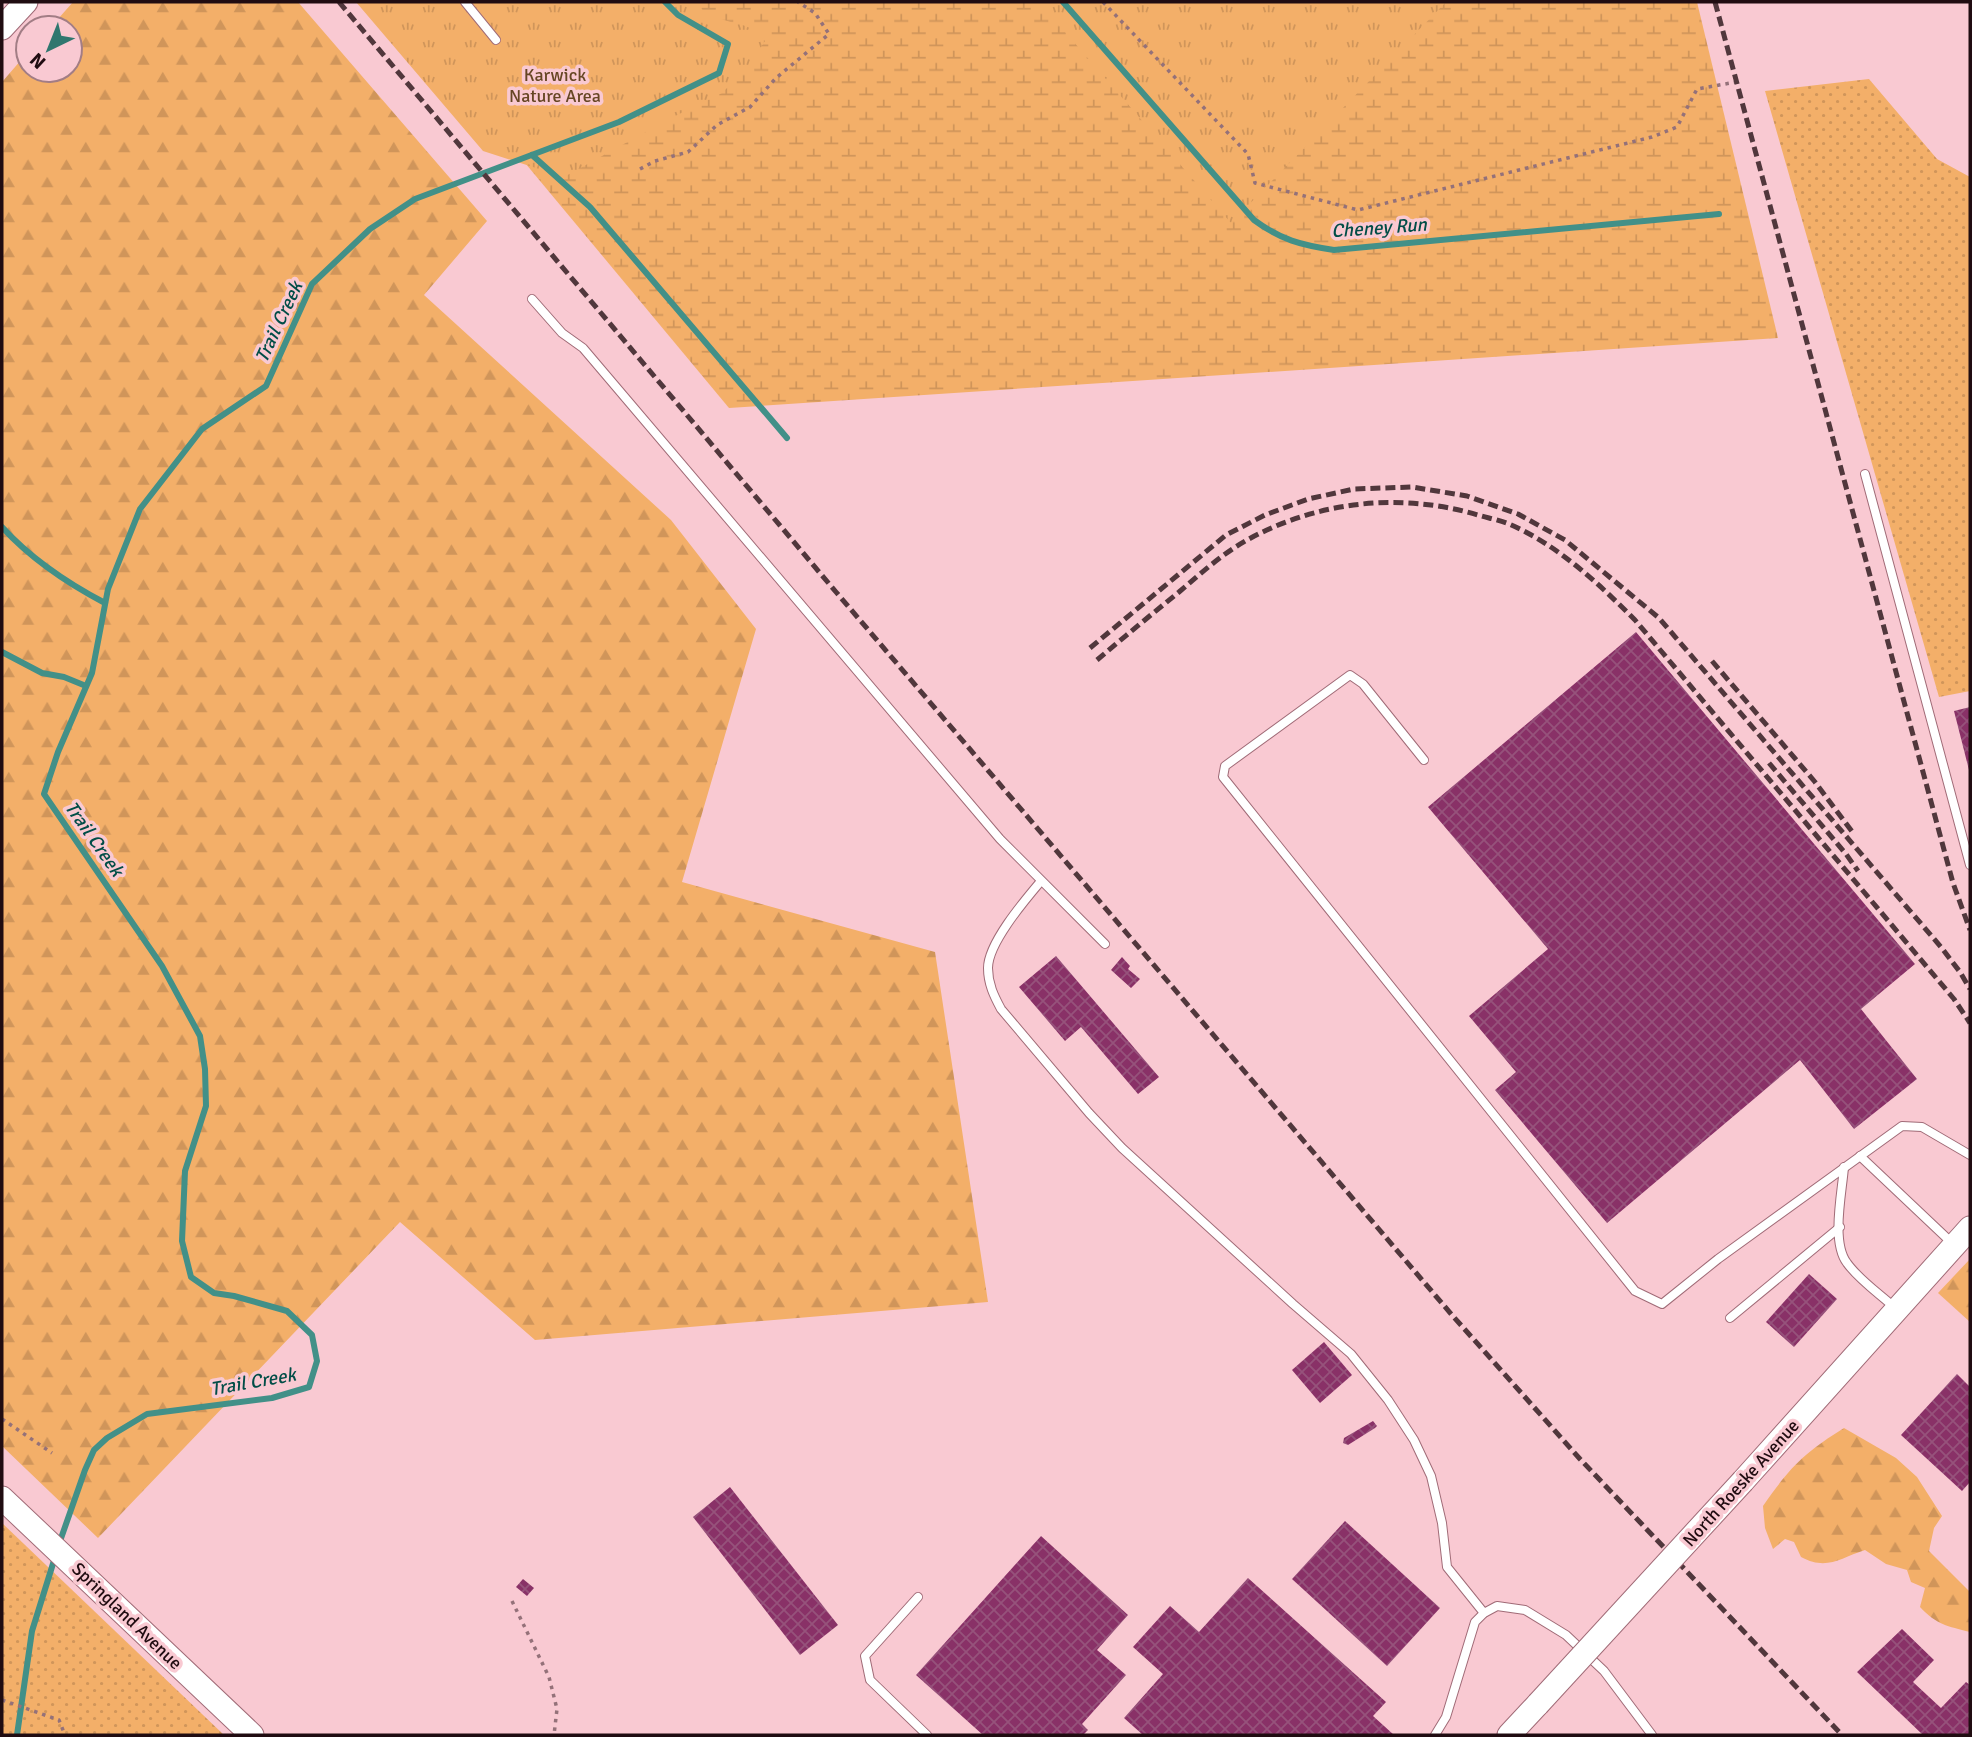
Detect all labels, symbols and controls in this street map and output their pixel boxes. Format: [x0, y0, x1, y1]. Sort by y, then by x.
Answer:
north arrow [14, 14, 84, 84]
text: N [25, 47, 51, 74]
park label: Karwick Nature Area [509, 64, 601, 107]
water label: Cheney Run [1330, 213, 1428, 243]
water label: Trail Creek [250, 276, 309, 366]
water label: Trail Creek [59, 797, 129, 883]
water label: Trail Creek [208, 1362, 299, 1401]
street label: North Roeske Avenue [1678, 1415, 1804, 1551]
street label: Springland Avenue [67, 1558, 187, 1674]

